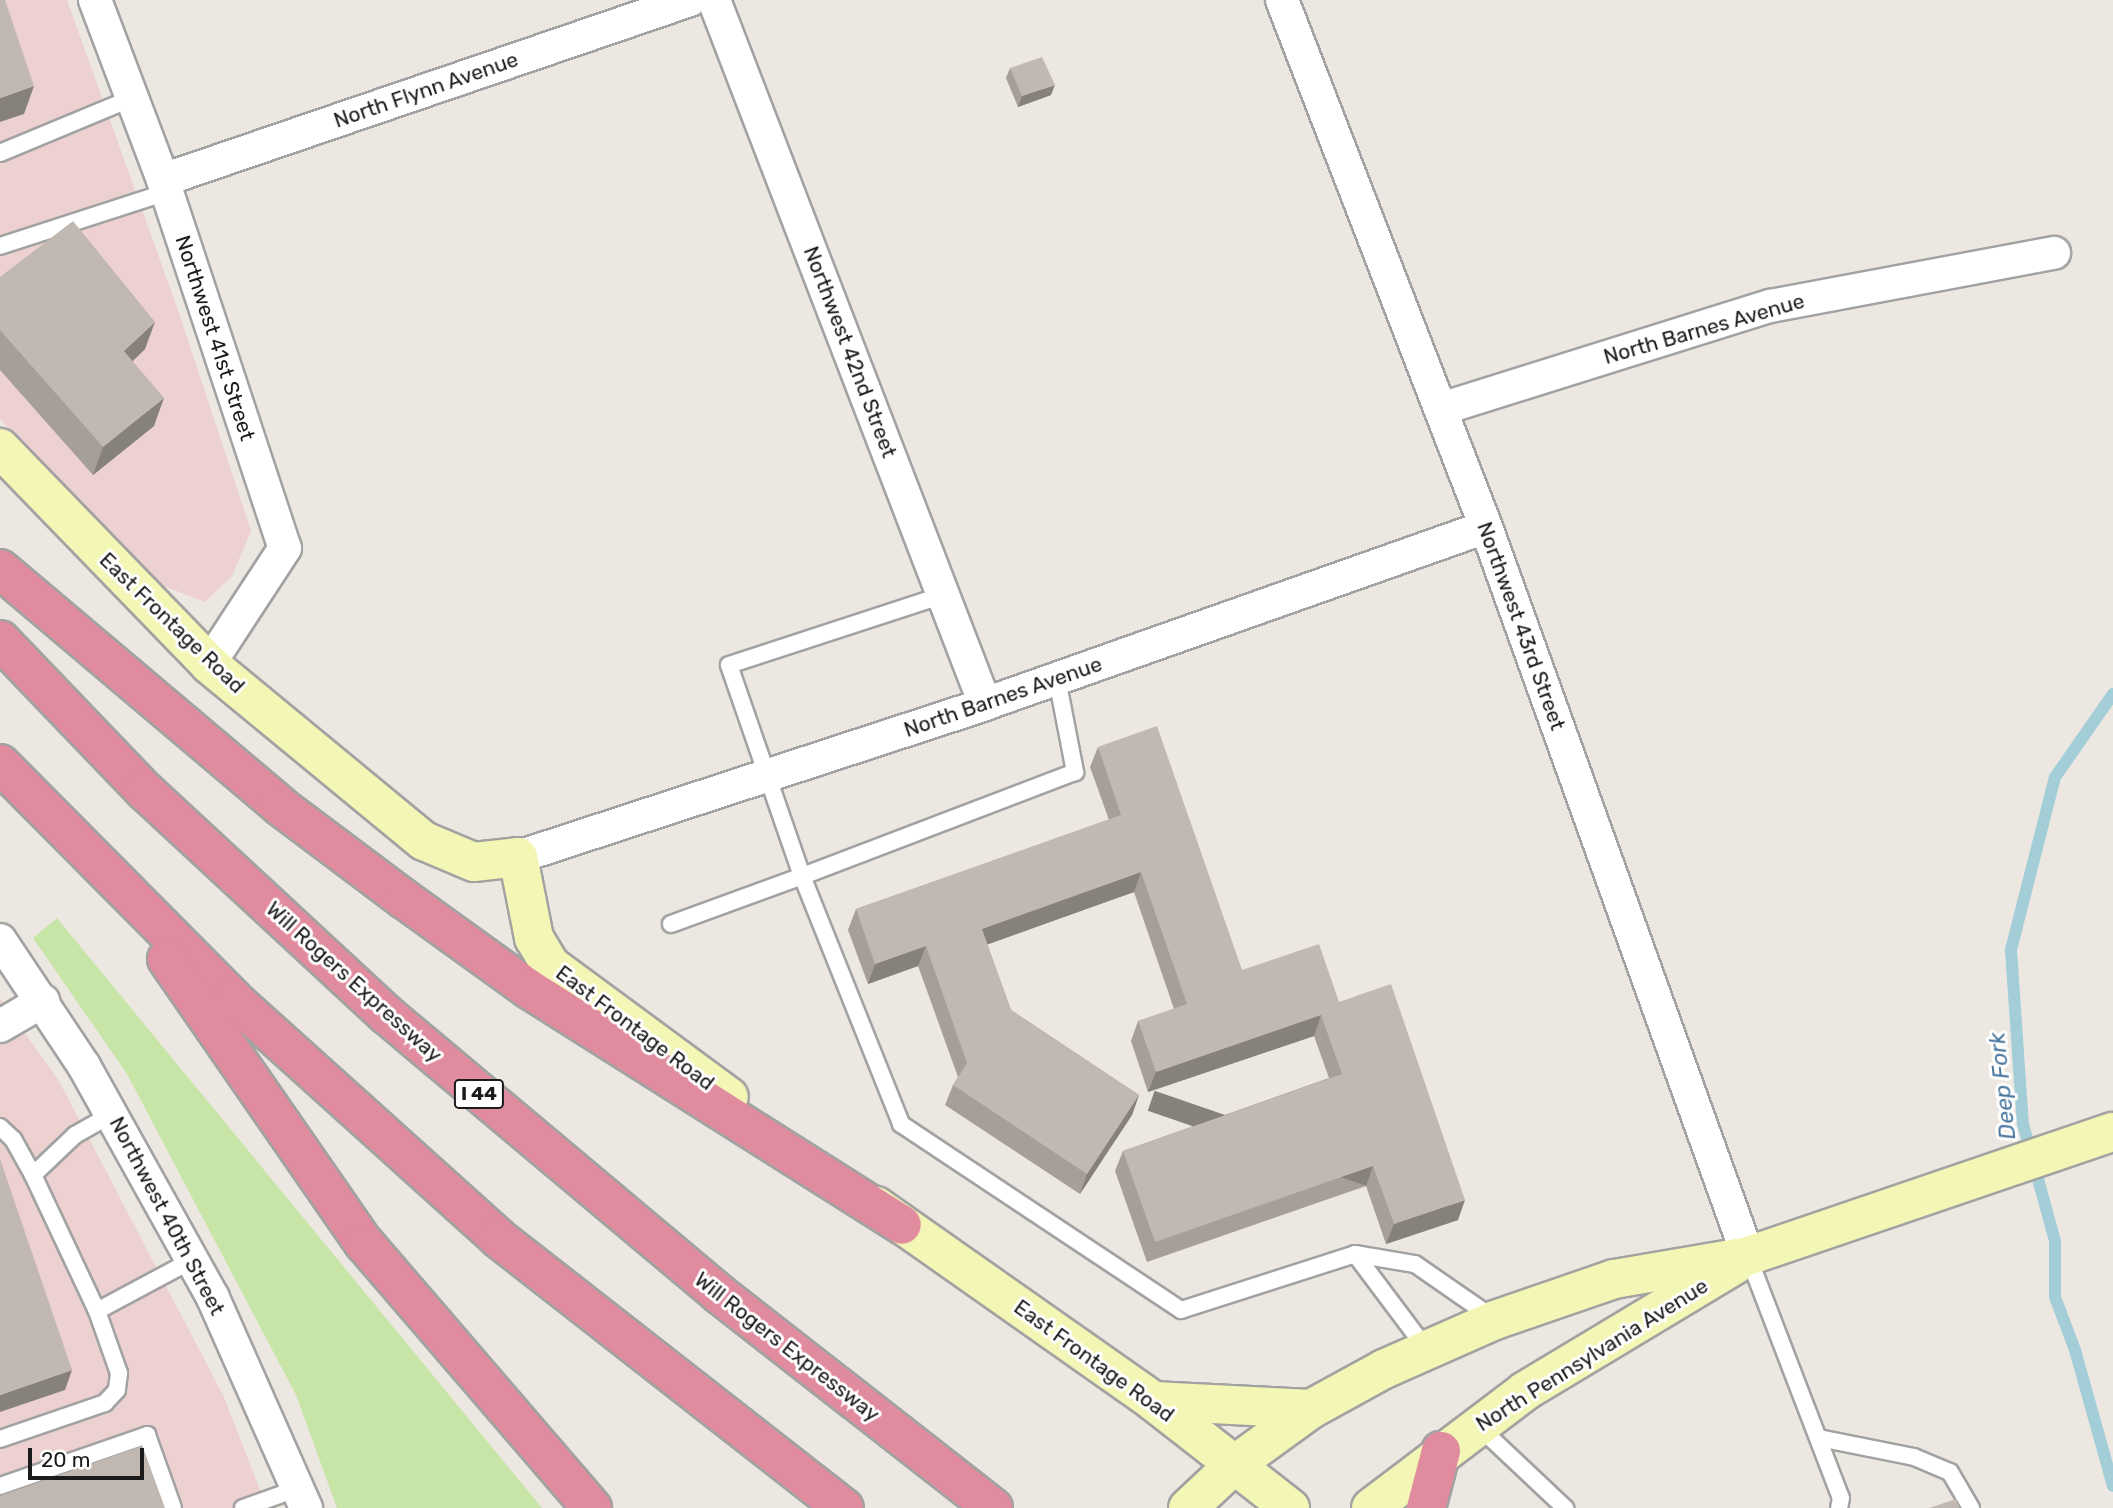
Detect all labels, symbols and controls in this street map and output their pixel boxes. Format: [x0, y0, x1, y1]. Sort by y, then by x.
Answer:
street label: North Flynn Avenue [330, 47, 522, 133]
street label: Northwest 41st Street [170, 232, 260, 444]
street label: Northwest 42nd Street [798, 243, 902, 461]
street label: North Barnes Avenue [1600, 288, 1808, 370]
street label: Northwest 43rd Street [1472, 519, 1570, 733]
street label: East Frontage Road [94, 547, 250, 699]
street label: North Barnes Avenue [900, 651, 1106, 743]
street label: Will Rogers Expressway [261, 896, 447, 1068]
street label: East Frontage Road [551, 960, 719, 1096]
water label: Deep Fork [1983, 1031, 2021, 1141]
road number: I 44 [453, 1078, 505, 1110]
street label: Northwest 40th Street [104, 1112, 230, 1320]
street label: Will Rogers Expressway [690, 1267, 884, 1427]
street label: North Pennsylvania Avenue [1471, 1273, 1713, 1437]
street label: East Frontage Road [1009, 1294, 1179, 1428]
scale bar [32, 1434, 147, 1478]
text: 20 m [41, 1447, 90, 1472]

